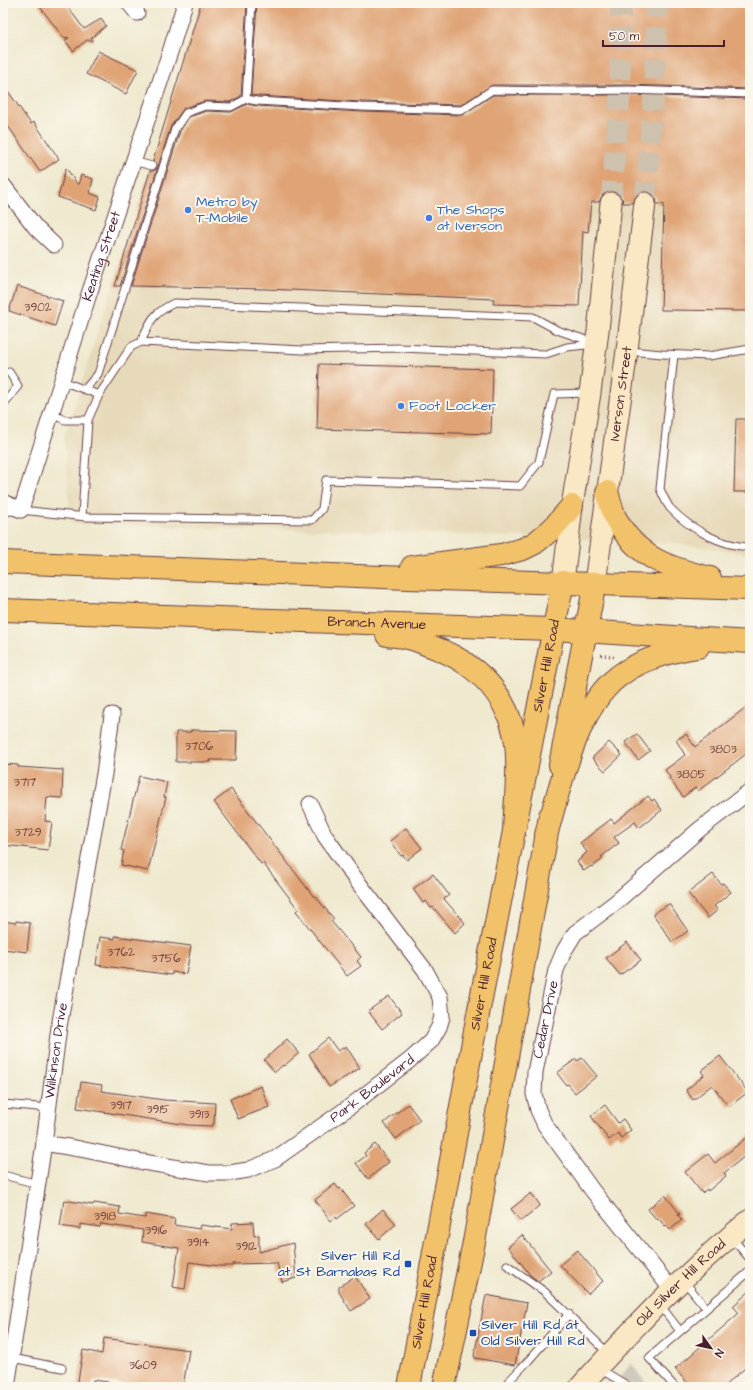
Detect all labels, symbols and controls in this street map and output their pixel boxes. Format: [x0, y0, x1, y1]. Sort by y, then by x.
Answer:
scale bar [603, 22, 724, 48]
text: 50 m [609, 28, 640, 45]
place label: Metro by T-Mobile [196, 192, 258, 228]
place label: The Shops at Iverson [437, 200, 504, 236]
marker: Metro by T-Mobile [183, 205, 193, 215]
street label: Keating Street [77, 208, 126, 304]
marker: The Shops at Iverson [424, 213, 434, 223]
house number: 3902 [24, 299, 52, 316]
street label: Iverson Street [605, 345, 637, 442]
place label: Foot Locker [409, 396, 496, 416]
marker: Foot Locker [396, 401, 406, 411]
street label: Branch Avenue [327, 612, 427, 635]
street label: Silver Hill Road [528, 618, 565, 714]
house number: 3706 [185, 738, 214, 755]
house number: 3803 [709, 741, 737, 758]
house number: 3805 [676, 766, 706, 783]
house number: 3717 [14, 774, 37, 791]
house number: 3729 [14, 824, 42, 841]
street label: Silver Hill Road [465, 936, 503, 1032]
house number: 3762 [107, 944, 135, 961]
house number: 3756 [151, 950, 181, 967]
street label: Cedar Drive [528, 978, 564, 1060]
street label: Wilkinson Drive [40, 1001, 73, 1100]
street label: Park Boulevard [326, 1050, 419, 1128]
house number: 3917 [110, 1097, 133, 1114]
house number: 3915 [147, 1101, 170, 1118]
house number: 3913 [189, 1106, 209, 1123]
house number: 3918 [94, 1208, 116, 1225]
house number: 3916 [145, 1222, 167, 1239]
house number: 3914 [187, 1234, 209, 1251]
street label: Old Silver Hill Road [631, 1234, 730, 1331]
house number: 3912 [235, 1238, 257, 1255]
place label: Silver Hill Rd at St Barnabas Rd [278, 1246, 400, 1282]
street label: Silver Hill Road [406, 1254, 443, 1351]
marker: Silver Hill Rd at St Barnabas Rd [403, 1259, 413, 1269]
place label: Silver Hill Rd at Old Silver Hill Rd [481, 1315, 585, 1351]
marker: Silver Hill Rd at Old Silver Hill Rd [468, 1328, 478, 1338]
north arrow [691, 1328, 731, 1368]
text: N [711, 1346, 727, 1360]
house number: 3609 [129, 1357, 157, 1374]

